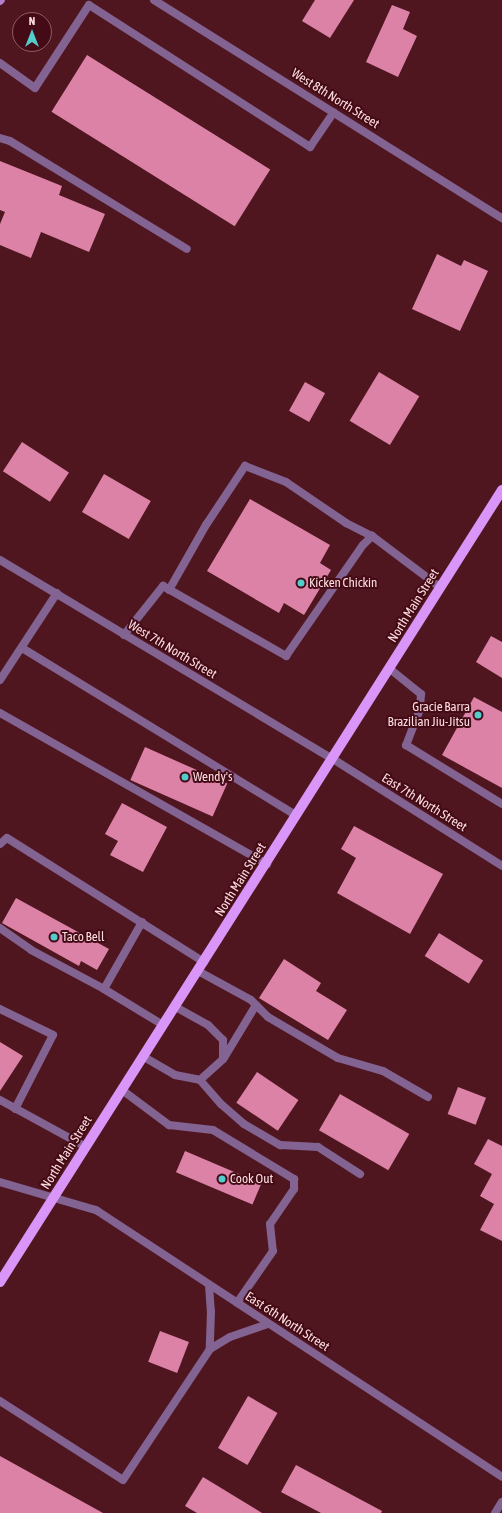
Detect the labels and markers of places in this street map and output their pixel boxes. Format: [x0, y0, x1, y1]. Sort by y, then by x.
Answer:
place label: Kicken Chickin [309, 575, 377, 591]
marker: Kicken Chickin [296, 578, 306, 588]
place label: Gracie Barra Brazilian Jiu-Jitsu [388, 700, 470, 731]
marker: Gracie Barra Brazilian Jiu-Jitsu [473, 710, 483, 720]
place label: Wendy's [193, 769, 232, 785]
marker: Wendy's [180, 772, 190, 782]
place label: Taco Bell [62, 929, 104, 945]
marker: Taco Bell [49, 932, 59, 942]
place label: Cook Out [230, 1171, 273, 1187]
marker: Cook Out [217, 1174, 227, 1184]

